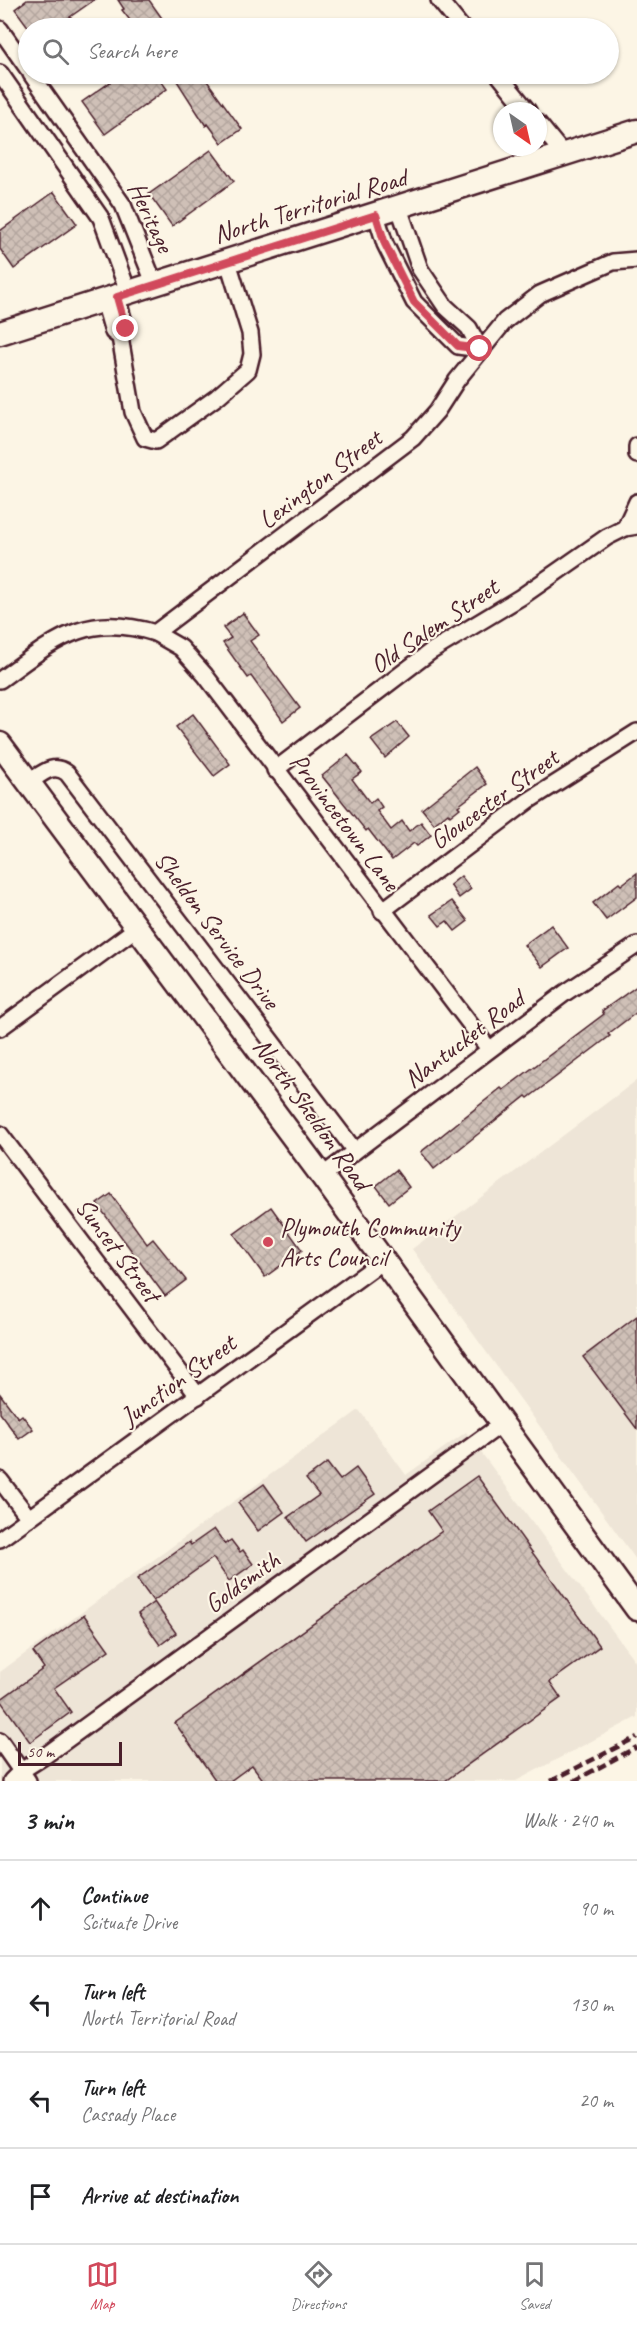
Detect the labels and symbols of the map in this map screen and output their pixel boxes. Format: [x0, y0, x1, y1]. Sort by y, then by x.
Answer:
north arrow [493, 102, 547, 156]
street label: North Territorial Road [210, 160, 414, 251]
street label: Heritage [120, 176, 183, 260]
route end [112, 315, 138, 341]
route start [466, 335, 492, 361]
street label: Lexington Street [252, 420, 390, 536]
street label: Old Salem Street [363, 570, 506, 681]
street label: Gloucester Street [423, 740, 567, 857]
street label: Provincetown Lane [282, 746, 409, 899]
street label: Sheldon Service Drive [147, 844, 289, 1018]
street label: Nantucket Road [397, 981, 534, 1095]
street label: North Sheldon Road [246, 1031, 381, 1200]
street label: Sunset Street [68, 1191, 170, 1311]
place label: Plymouth Community Arts Council [280, 1211, 462, 1274]
marker: Plymouth Community Arts Council [261, 1235, 275, 1249]
street label: Junction Street [112, 1326, 244, 1434]
street label: Goldsmith [198, 1543, 287, 1620]
scale bar [18, 1739, 122, 1766]

